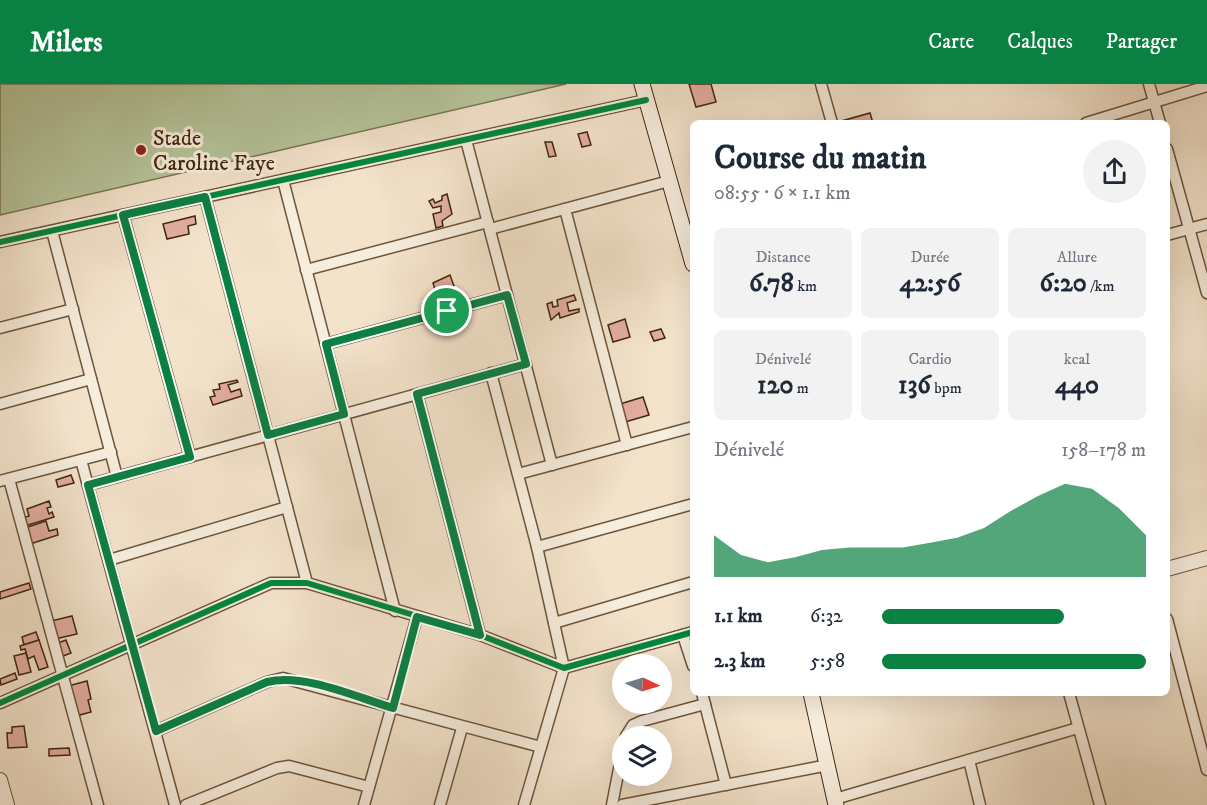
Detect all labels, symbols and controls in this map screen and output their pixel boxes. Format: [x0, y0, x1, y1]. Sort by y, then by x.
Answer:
text: Milers [30, 25, 103, 60]
text: Carte [928, 29, 974, 55]
text: Calques [1007, 29, 1073, 55]
text: Partager [1106, 29, 1177, 55]
place label: Stade Caroline Faye [153, 125, 275, 177]
text: Course du matin [714, 138, 927, 179]
button: share [1083, 140, 1146, 203]
marker: Stade Caroline Faye [134, 143, 148, 157]
text: 08:55 · 6 × 1.1 km [714, 181, 850, 206]
text: Distance [755, 247, 811, 267]
text: Durée [911, 247, 949, 267]
text: Allure [1057, 247, 1097, 267]
text: 6.78 [749, 267, 794, 300]
text: 42:56 [900, 267, 960, 300]
text: 6:20 [1040, 267, 1087, 300]
text: km [794, 276, 817, 296]
text: /km [1087, 276, 1114, 296]
pin [421, 285, 472, 336]
icon: arrive [430, 294, 463, 327]
text: Dénivelé [755, 349, 811, 369]
text: Cardio [908, 349, 952, 369]
text: kcal [1064, 349, 1090, 369]
text: 120 [757, 369, 793, 402]
text: 136 [898, 369, 931, 402]
text: 440 [1055, 369, 1099, 402]
text: m [793, 378, 809, 398]
text: bpm [931, 378, 962, 398]
text: Dénivelé [714, 438, 784, 463]
text: 158–178 m [1061, 438, 1146, 463]
text: 1.1 km [714, 604, 763, 629]
text: 6:32 [810, 604, 843, 629]
text: 2.3 km [714, 649, 766, 674]
text: 5:58 [810, 649, 845, 674]
north arrow [612, 654, 672, 714]
map controls [612, 654, 672, 786]
button: layers [612, 726, 672, 786]

